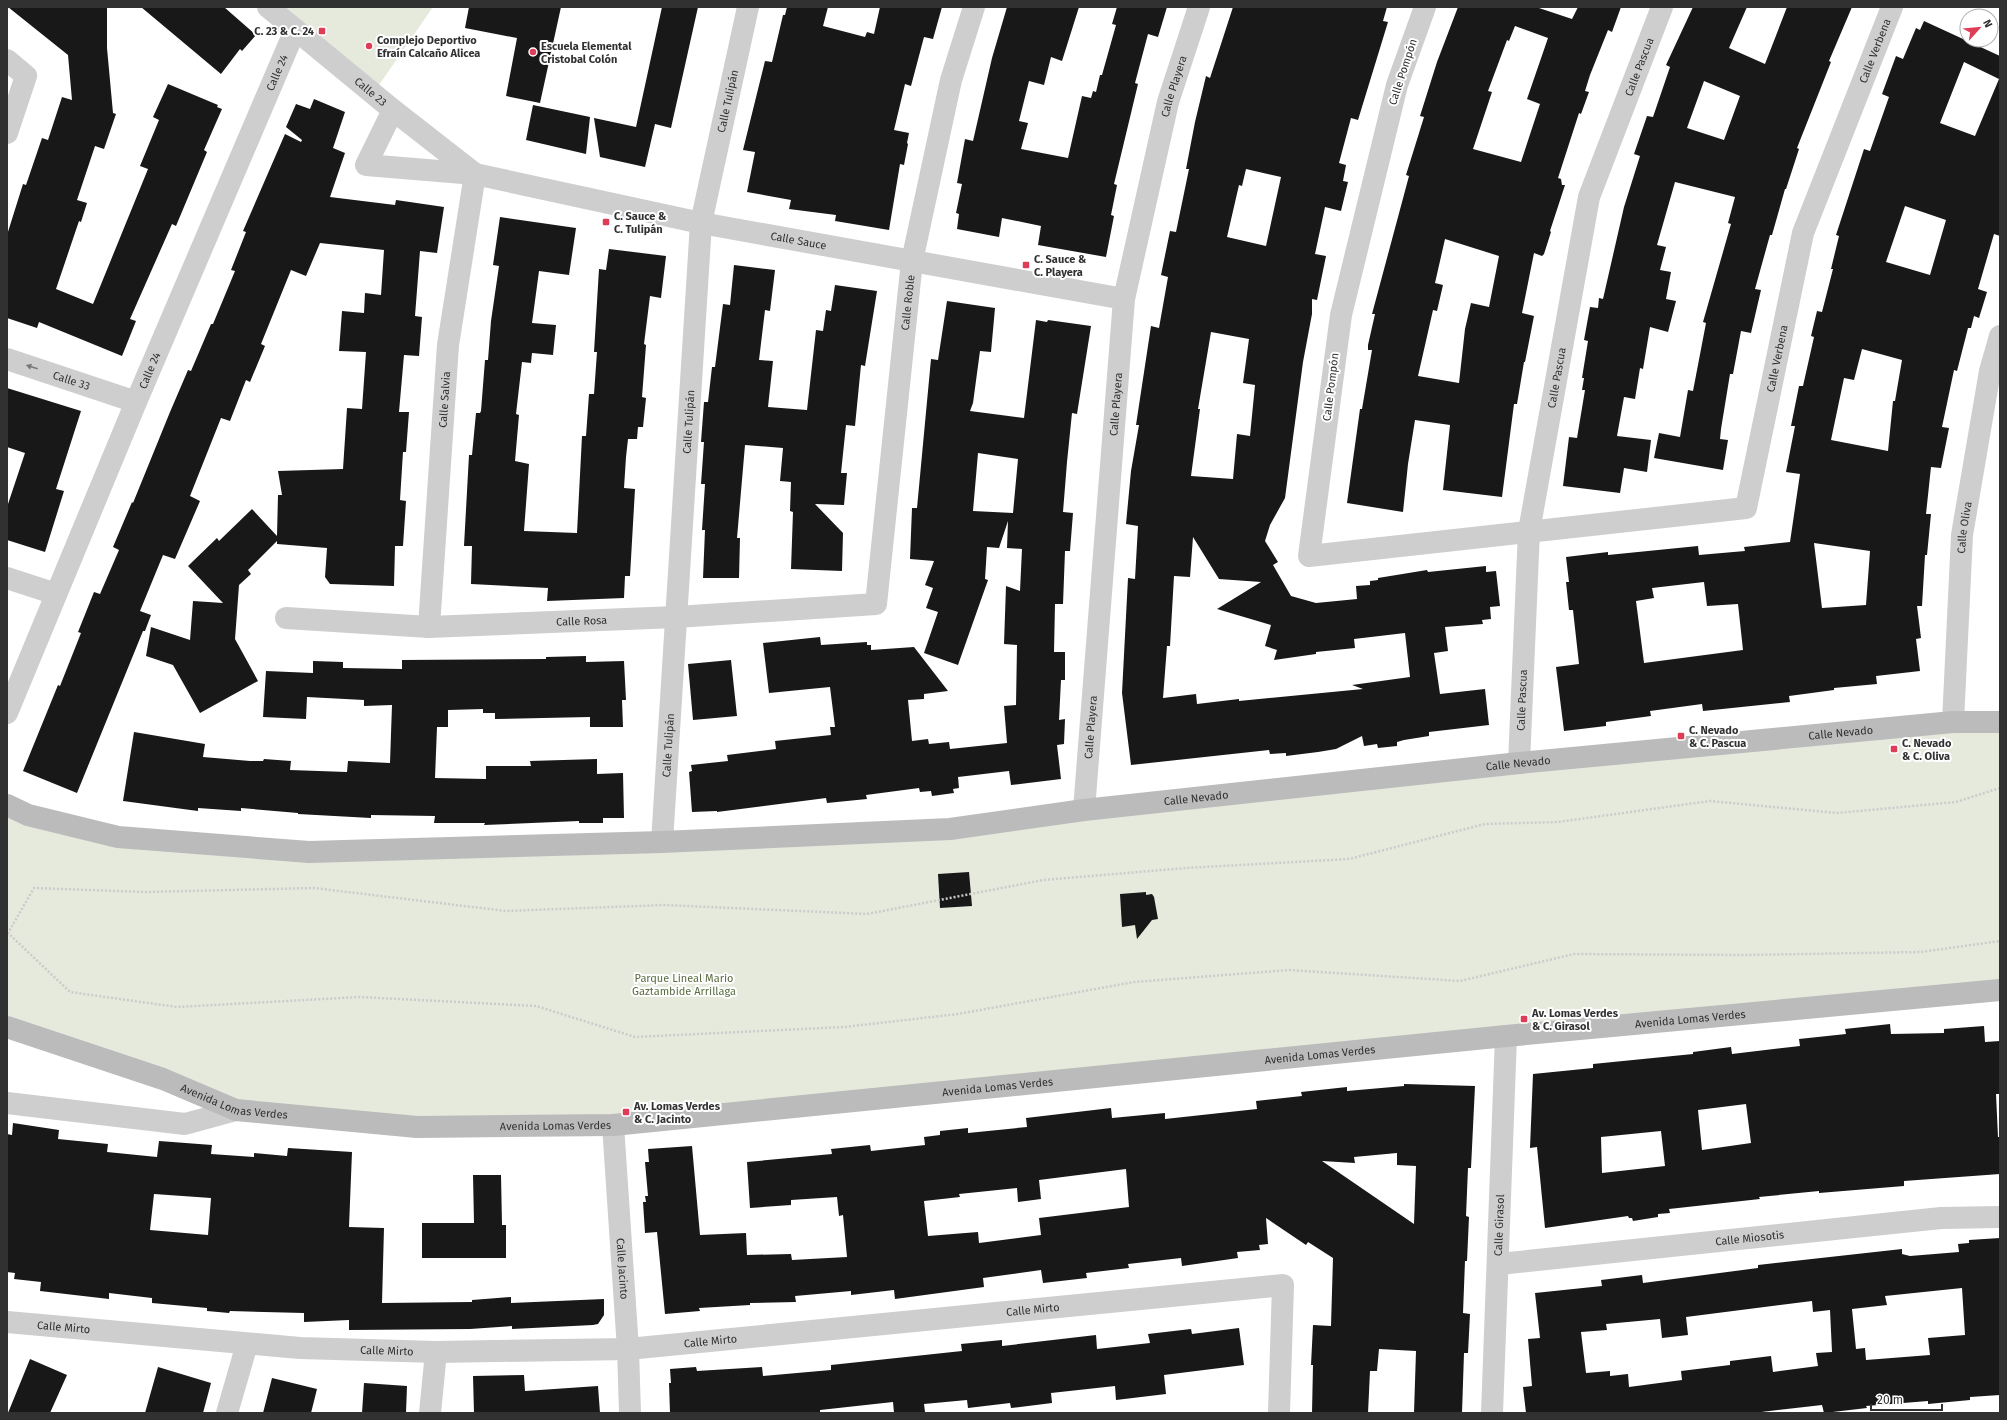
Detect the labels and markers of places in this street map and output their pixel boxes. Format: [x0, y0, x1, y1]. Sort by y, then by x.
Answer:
place label: C. 23 & C. 24 [254, 25, 314, 38]
marker: C. 23 & C. 24 [317, 26, 327, 36]
place label: Complejo Deportivo Efraín Calcaño Alicea [377, 34, 480, 60]
place label: Escuela Elemental Cristobal Colón [541, 40, 632, 66]
marker: Complejo Deportivo Efraín Calcaño Alicea [364, 41, 374, 51]
marker: Escuela Elemental Cristobal Colón [528, 47, 538, 57]
place label: C. Sauce & C. Tulipán [614, 210, 667, 236]
marker: C. Sauce & C. Tulipán [601, 217, 611, 227]
place label: C. Sauce & C. Playera [1034, 253, 1087, 279]
marker: C. Sauce & C. Playera [1021, 260, 1031, 270]
place label: C. Nevado & C. Pascua [1689, 724, 1746, 750]
marker: C. Nevado & C. Pascua [1676, 731, 1686, 741]
place label: C. Nevado & C. Oliva [1902, 737, 1952, 763]
marker: C. Nevado & C. Oliva [1889, 744, 1899, 754]
place label: Av. Lomas Verdes & C. Girasol [1531, 1007, 1619, 1033]
marker: Av. Lomas Verdes & C. Girasol [1519, 1014, 1529, 1024]
place label: Av. Lomas Verdes & C. Jacinto [633, 1100, 721, 1126]
marker: Av. Lomas Verdes & C. Jacinto [621, 1107, 631, 1117]

